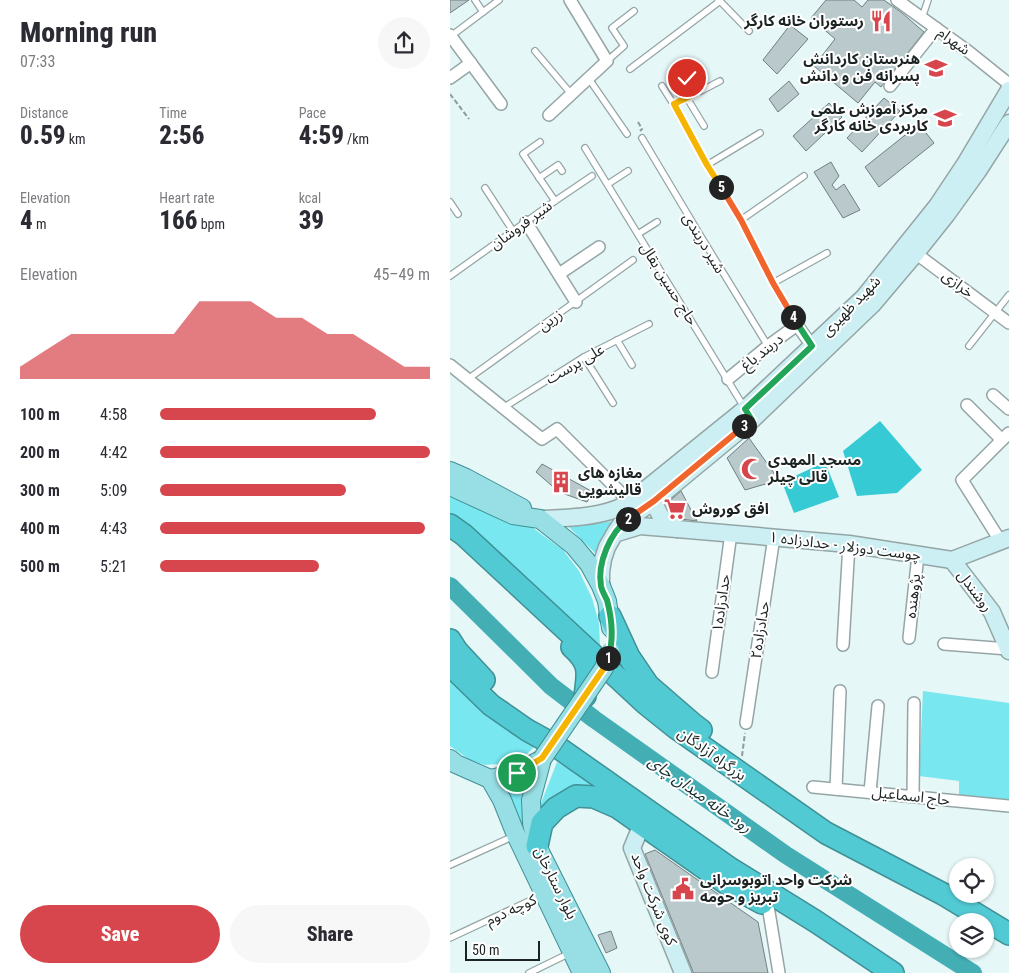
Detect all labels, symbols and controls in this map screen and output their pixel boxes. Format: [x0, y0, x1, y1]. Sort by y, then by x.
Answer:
restaurant icon: رستوران خانه کارگر [868, 8, 894, 34]
place label: رستوران خانه کارگر [743, 12, 864, 30]
text: Morning run [20, 16, 157, 49]
button: share [378, 17, 430, 69]
street label: شهرام [933, 23, 974, 61]
place label: هنرستان کاردانش پسرانه فن و دانش [800, 50, 920, 86]
text: 07:33 [20, 52, 55, 71]
school or university icon: هنرستان کاردانش پسرانه فن و دانش [923, 55, 949, 81]
pin [666, 57, 708, 99]
icon: check [673, 64, 701, 92]
place label: مرکز آموزش علمی کاربردی خانه کارگر [811, 100, 928, 135]
text: Distance [20, 105, 68, 121]
text: Time [159, 105, 187, 121]
text: Pace [299, 105, 326, 121]
school or university icon: مرکز آموزش علمی کاربردی خانه کارگر [932, 105, 958, 131]
text: 0.59 [20, 121, 66, 150]
text: 2:56 [159, 121, 205, 150]
text: 4:59 [299, 121, 344, 150]
text: km [66, 131, 86, 147]
text: /km [344, 131, 369, 147]
pin: 5 [708, 174, 734, 200]
text: 5 [718, 179, 725, 195]
text: Elevation [20, 190, 70, 206]
text: Heart rate [159, 190, 215, 206]
text: kcal [299, 190, 321, 206]
street label: شیر فروشان [486, 196, 556, 254]
text: 4 [20, 206, 33, 235]
text: 166 [159, 206, 197, 235]
text: 39 [299, 206, 324, 235]
street label: شیر دربندی [679, 209, 729, 277]
text: m [33, 216, 46, 232]
text: bpm [197, 216, 225, 232]
street label: حاج حسین بقال [634, 239, 702, 330]
text: Elevation [20, 265, 78, 284]
text: 45–49 m [374, 265, 430, 284]
street label: خرازی [939, 266, 977, 302]
street label: شهید ظهیری [818, 272, 884, 340]
pin: 4 [780, 304, 806, 330]
street label: زرین [534, 305, 566, 335]
text: 4 [790, 309, 797, 325]
street label: دربند باغ [737, 330, 789, 376]
street label: علی پرست [542, 340, 608, 389]
text: 100 m [20, 405, 60, 424]
text: 4:58 [100, 405, 127, 424]
pin: 3 [732, 414, 756, 438]
text: 3 [741, 418, 748, 434]
text: 200 m [20, 443, 60, 462]
text: 4:42 [100, 443, 127, 462]
place label: مسجد المهدی قالی چیلر [767, 451, 861, 487]
mosque icon: مسجد المهدی قالی چیلر [739, 456, 765, 482]
place label: مغازه های قالیشویی [578, 464, 643, 499]
building icon: مغازه های قالیشویی [548, 469, 574, 495]
text: 300 m [20, 481, 60, 500]
text: 5:09 [100, 481, 127, 500]
supermarket icon: افق کوروش [662, 496, 688, 522]
place label: افق کوروش [692, 500, 769, 518]
pin: 2 [616, 506, 640, 532]
text: 2 [625, 511, 632, 527]
text: 400 m [20, 519, 60, 538]
text: 4:43 [100, 519, 127, 538]
street label: چوست دوزلار - حدادزاده ۱ [768, 528, 922, 565]
text: 500 m [20, 557, 60, 576]
text: 5:21 [100, 557, 127, 576]
street label: روشندل [954, 567, 996, 615]
street label: حدادزاده۱ [708, 573, 734, 633]
street label: پژوهنده [902, 573, 925, 619]
street label: حدادزاده۲ [747, 600, 773, 660]
pin: 1 [596, 646, 620, 670]
text: 1 [605, 650, 612, 666]
street label: بزرگراه آزادگان [674, 724, 750, 784]
water label: رود خانه میدان چای [644, 751, 755, 838]
pin [496, 752, 538, 794]
icon: arrive [503, 759, 531, 787]
street label: حاج اسماعیل [871, 783, 951, 812]
street label: بلوار ستارخان [531, 844, 581, 922]
street label: کوی شرکت واحد [627, 850, 681, 949]
map controls [949, 858, 994, 958]
button: locate [949, 858, 994, 903]
place label: شرکت واحد اتوبوسرانی تبریز و حومه [700, 871, 852, 906]
public building icon: شرکت واحد اتوبوسرانی تبریز و حومه [670, 876, 696, 902]
street label: کوچه دوم [483, 890, 541, 931]
button: Save [20, 905, 220, 963]
button: Share [230, 905, 430, 963]
button: layers [949, 913, 994, 958]
scale bar [465, 938, 540, 961]
text: 50 m [472, 942, 500, 958]

